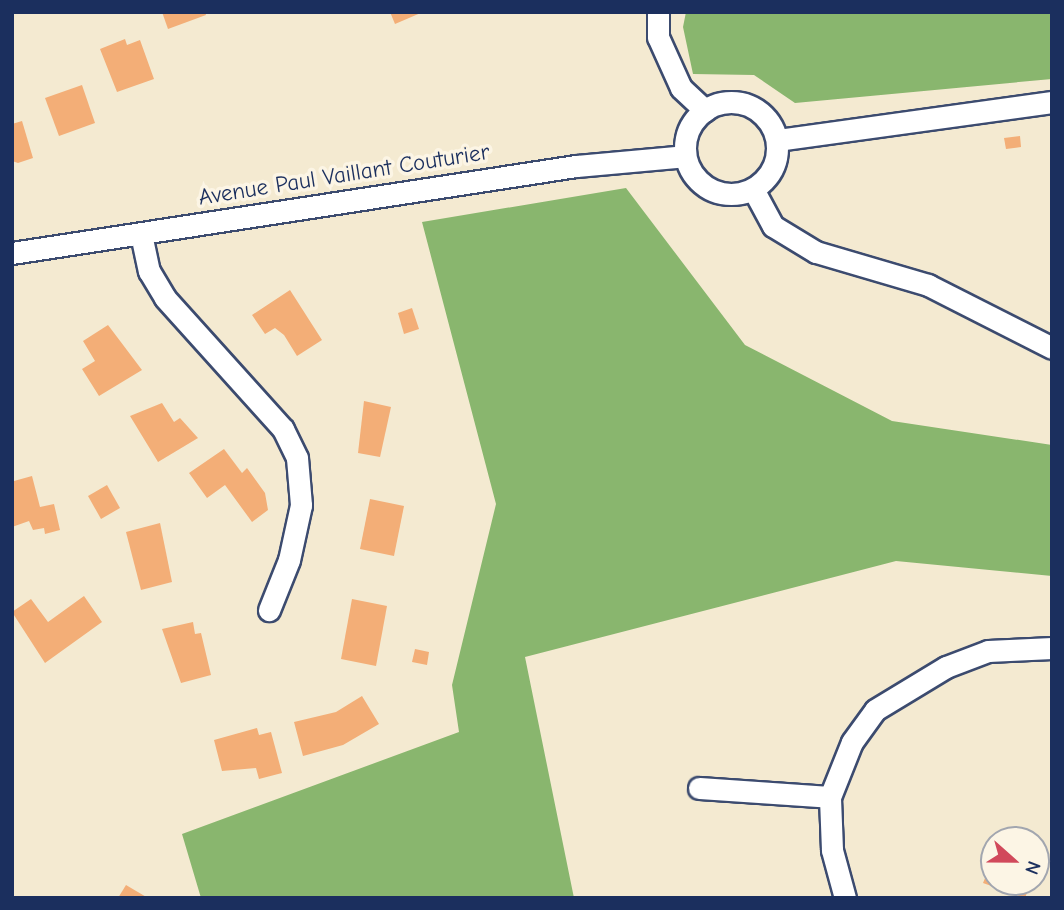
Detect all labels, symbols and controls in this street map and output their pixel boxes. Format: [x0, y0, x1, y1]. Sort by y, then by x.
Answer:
street label: Avenue Paul Vaillant Couturier [196, 138, 492, 212]
north arrow [980, 826, 1050, 896]
text: N [1020, 858, 1045, 878]

